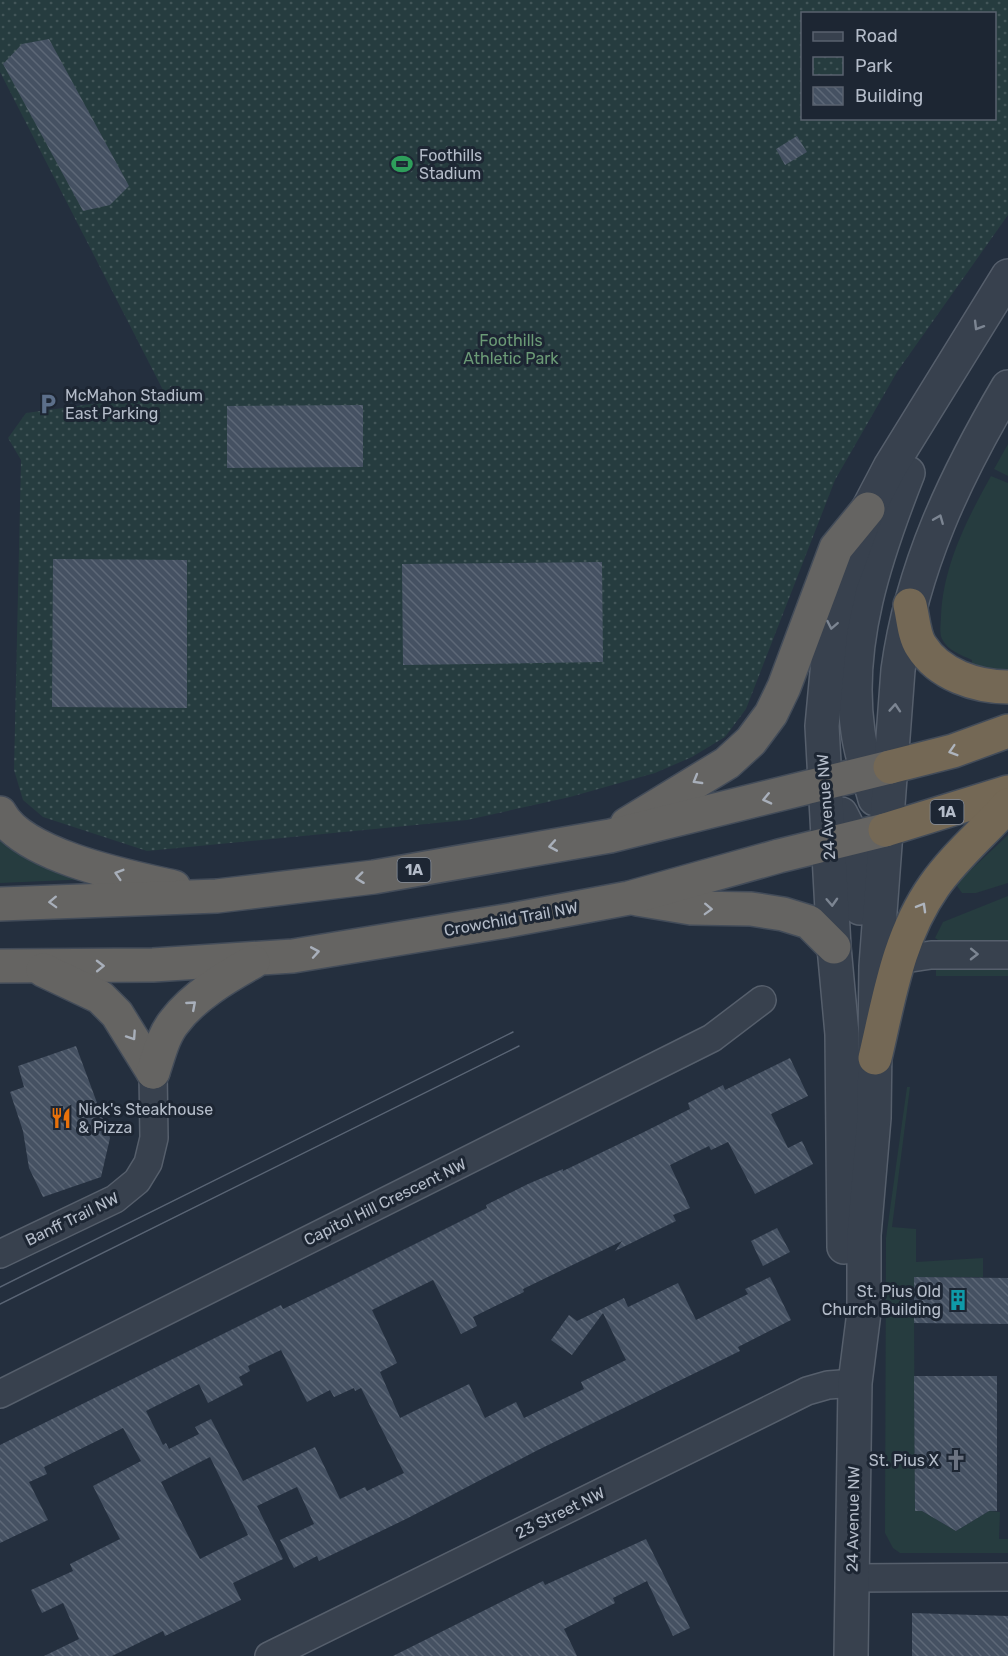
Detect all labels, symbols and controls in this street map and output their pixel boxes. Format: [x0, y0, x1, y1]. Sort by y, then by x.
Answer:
legend [801, 12, 996, 120]
text: Road [855, 25, 898, 47]
text: Park [855, 55, 893, 77]
text: Building [855, 85, 923, 107]
place label: Foothills Stadium [419, 146, 482, 183]
sports icon: Foothills Stadium [390, 152, 414, 176]
one-way arrow [973, 320, 985, 330]
park label: Foothills Athletic Park [463, 331, 559, 368]
place label: McMahon Stadium East Parking [65, 386, 203, 423]
parking icon: McMahon Stadium East Parking [36, 392, 60, 416]
one-way arrow [932, 515, 944, 526]
one-way arrow [826, 619, 839, 629]
one-way arrow [889, 704, 902, 713]
one-way arrow [948, 744, 959, 756]
street label: 24 Avenue NW [813, 753, 839, 861]
one-way arrow [693, 773, 704, 784]
one-way arrow [762, 792, 772, 805]
road number: 1A [930, 800, 964, 824]
one-way arrow [548, 839, 558, 852]
road number: 1A [398, 858, 430, 882]
one-way arrow [114, 869, 125, 881]
one-way arrow [356, 872, 365, 884]
one-way arrow [49, 896, 58, 908]
street label: Crowchild Trail NW [442, 898, 580, 940]
one-way arrow [825, 898, 838, 907]
one-way arrow [703, 902, 712, 915]
one-way arrow [915, 902, 926, 913]
one-way arrow [310, 946, 320, 959]
one-way arrow [969, 948, 978, 961]
one-way arrow [96, 959, 105, 972]
one-way arrow [185, 1001, 196, 1012]
one-way arrow [125, 1029, 136, 1040]
place label: Nick's Steakhouse & Pizza [78, 1100, 213, 1137]
restaurant icon: Nick's Steakhouse & Pizza [49, 1106, 73, 1130]
street label: Capitol Hill Crescent NW [301, 1154, 469, 1250]
street label: Banff Trail NW [22, 1188, 122, 1250]
place label: St. Pius Old Church Building [822, 1282, 941, 1319]
building icon: St. Pius Old Church Building [946, 1288, 970, 1312]
church icon: St. Pius X [944, 1448, 968, 1472]
place label: St. Pius X [869, 1451, 939, 1470]
street label: 24 Avenue NW [843, 1465, 863, 1572]
street label: 23 Street NW [512, 1483, 608, 1543]

